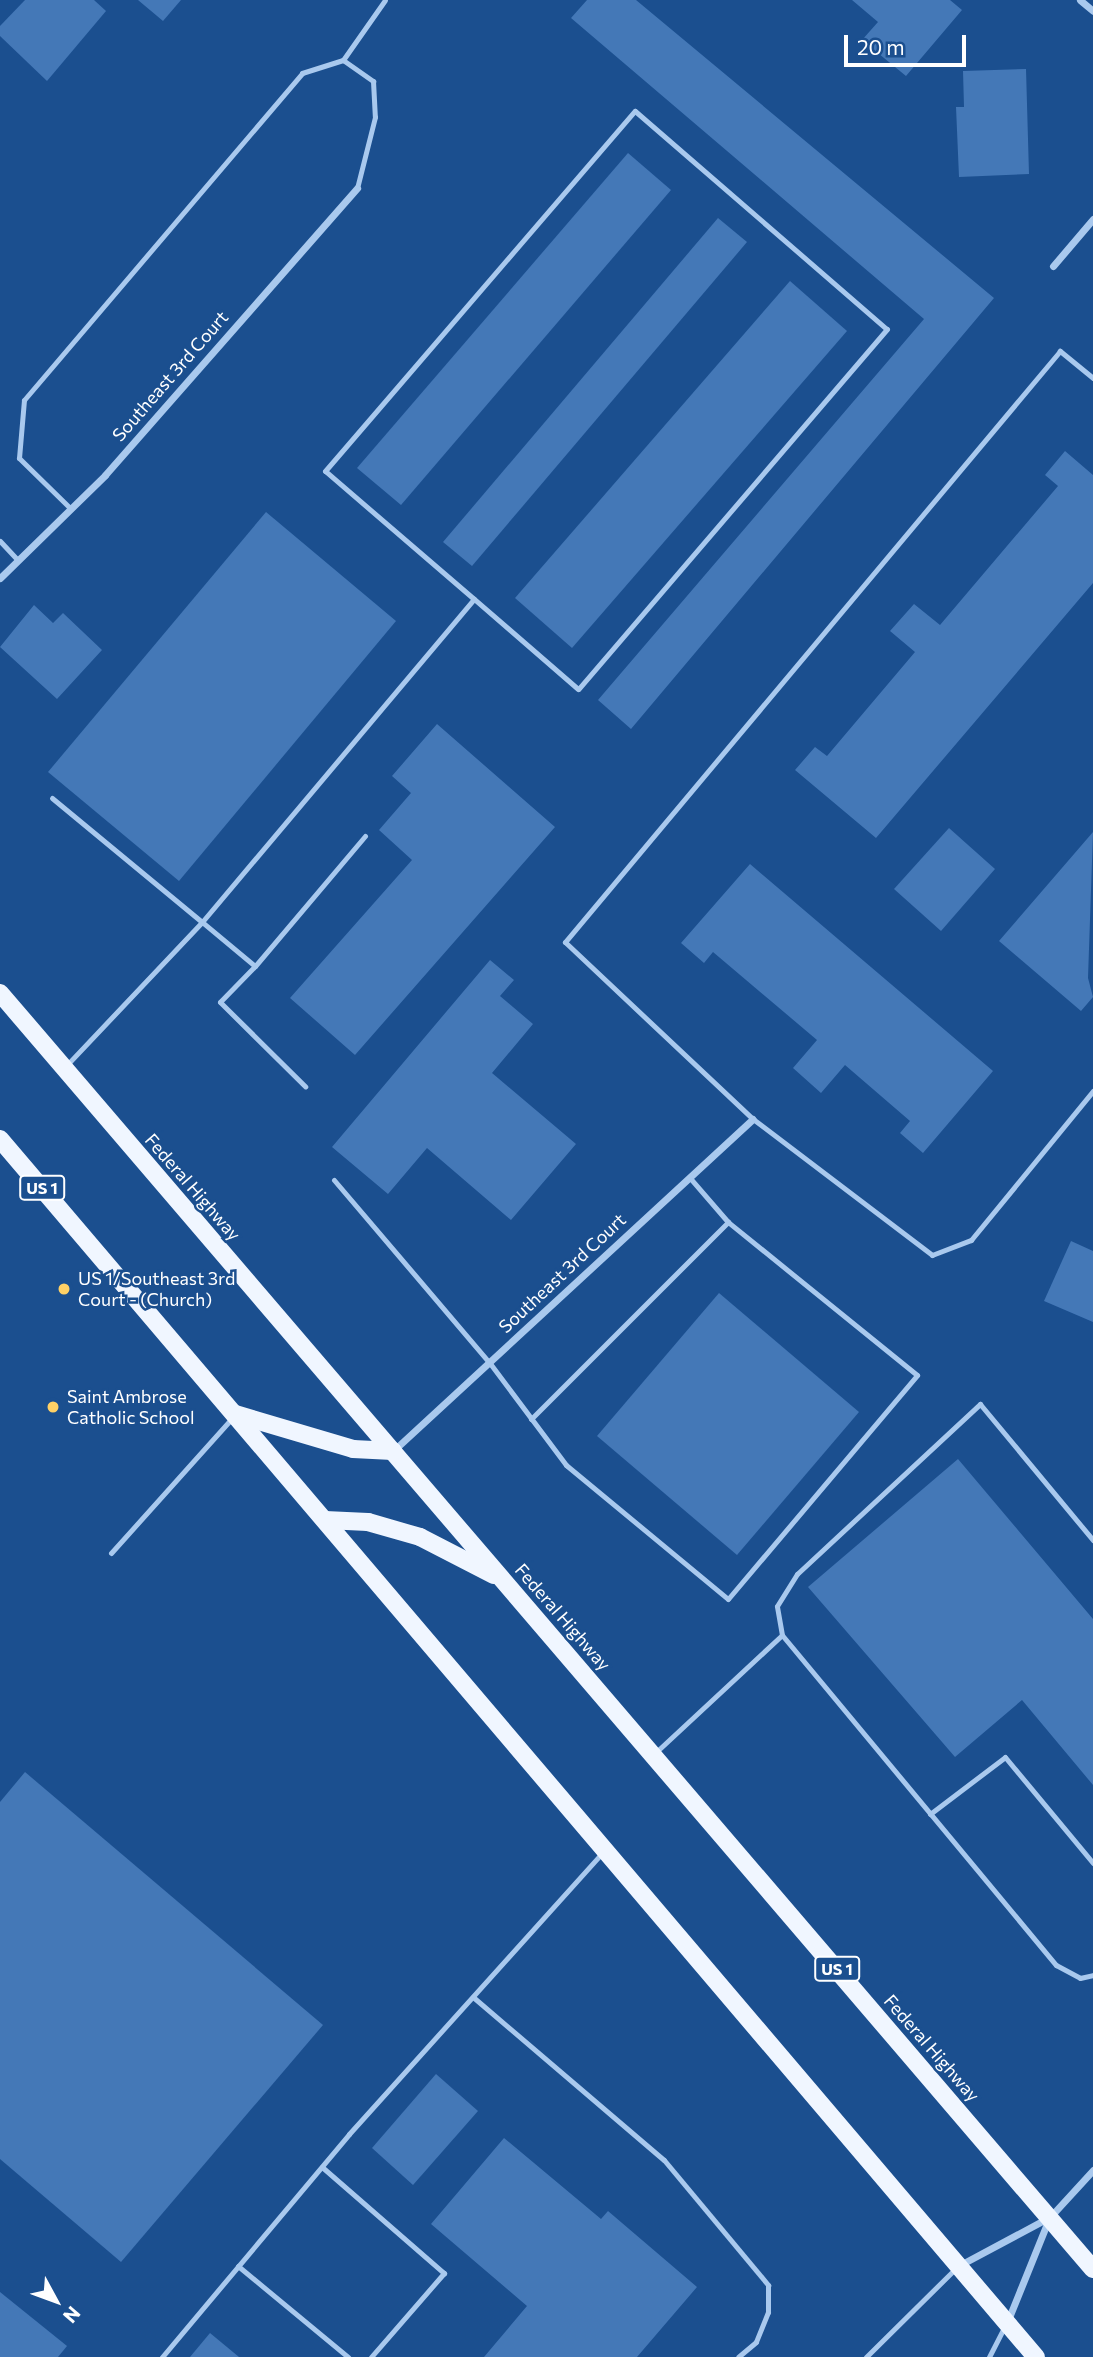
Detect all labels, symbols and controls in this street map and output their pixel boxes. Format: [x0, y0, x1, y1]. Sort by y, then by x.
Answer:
scale bar [848, 21, 970, 65]
text: 20 m [857, 34, 905, 59]
street label: Southeast 3rd Court [108, 306, 232, 446]
street label: Federal Highway [141, 1129, 245, 1245]
road number: US 1 [18, 1176, 66, 1200]
street label: Southeast 3rd Court [494, 1209, 630, 1337]
place label: US 1/Southeast 3rd Court - (Church) [78, 1268, 235, 1310]
marker: US 1/Southeast 3rd Court - (Church) [56, 1281, 72, 1297]
place label: Saint Ambrose Catholic School [67, 1386, 195, 1428]
marker: Saint Ambrose Catholic School [45, 1399, 61, 1415]
street label: Federal Highway [511, 1559, 615, 1675]
road number: US 1 [812, 1956, 862, 1982]
street label: Federal Highway [880, 1990, 984, 2106]
north arrow [21, 2266, 91, 2336]
text: N [59, 2302, 86, 2328]

